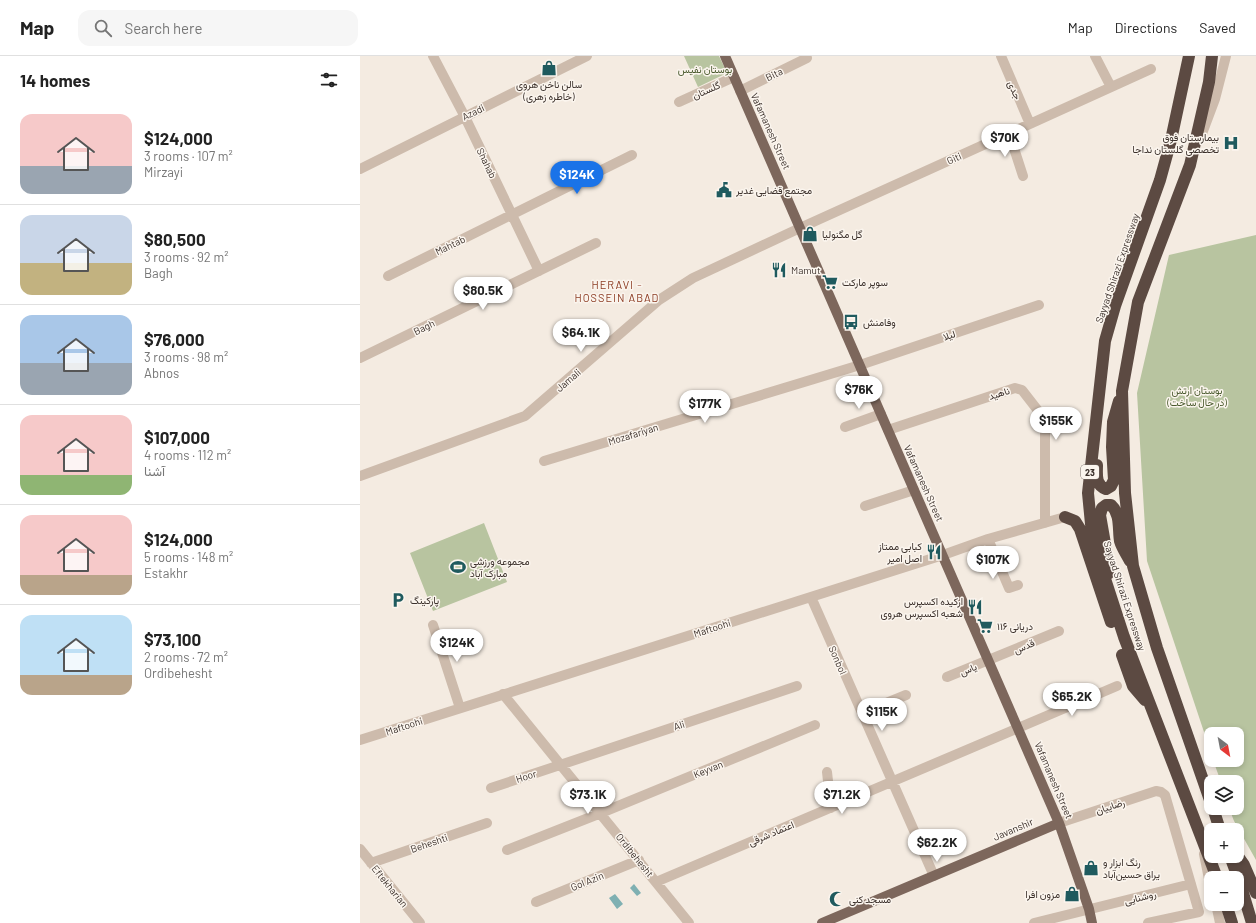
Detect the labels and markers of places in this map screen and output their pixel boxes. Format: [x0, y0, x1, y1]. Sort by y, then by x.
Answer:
shop icon: سالن ناخن هروی (خاطره زهری) [540, 59, 558, 77]
place label: سالن ناخن هروی (خاطره زهری) [516, 78, 582, 103]
pin: $70K [981, 124, 1029, 158]
place label: بیمارستان فوق تخصصی گلستان نداجا [1132, 131, 1219, 156]
hospital icon: بیمارستان فوق تخصصی گلستان نداجا [1222, 134, 1240, 152]
pin: $124K [549, 161, 605, 195]
public building icon: مجتمع قضایی غدیر [715, 181, 733, 199]
place label: مجتمع قضایی غدیر [735, 184, 812, 197]
shop icon: گل مگنولیا [801, 225, 819, 243]
place label: گل مگنولیا [822, 228, 863, 241]
restaurant icon: Mamut [770, 261, 788, 279]
place label: Mamut [791, 264, 821, 276]
supermarket icon: سوپر مارکت [821, 273, 839, 291]
place label: سوپر مارکت [842, 276, 888, 290]
pin: $80.5K [450, 277, 516, 311]
bus stop icon: وفامنش [842, 313, 860, 331]
place label: وفامنش [863, 316, 896, 329]
pin: $64.1K [548, 319, 614, 353]
pin: $76K [835, 376, 883, 410]
pin: $177K [677, 390, 733, 424]
pin: $155K [1028, 407, 1084, 441]
place label: کبابی ممتاز اصل امیر [877, 540, 923, 565]
restaurant icon: کبابی ممتاز اصل امیر [925, 543, 943, 561]
pin: $107K [965, 546, 1021, 580]
place label: مجموعه ورزشی مبارک آباد [470, 555, 529, 580]
sports icon: مجموعه ورزشی مبارک آباد [449, 558, 467, 576]
parking icon: پارکینگ [389, 591, 407, 609]
place label: پارکینگ [410, 594, 439, 608]
place label: ارکیده اکسپرس شعبه اکسپرس هروی [881, 595, 963, 621]
restaurant icon: ارکیده اکسپرس شعبه اکسپرس هروی [966, 598, 984, 616]
supermarket icon: دریانی ١١۶ [976, 617, 994, 635]
place label: دریانی ١١۶ [997, 620, 1033, 633]
pin: $124K [429, 629, 485, 663]
pin: $65.2K [1039, 683, 1105, 717]
pin: $115K [854, 698, 910, 732]
pin: $73.1K [555, 781, 621, 815]
pin: $71.2K [809, 781, 875, 815]
pin: $62.2K [904, 829, 970, 863]
place label: رنگ ابزار و یراق حسین‌آباد [1103, 856, 1160, 881]
shop icon: رنگ ابزار و یراق حسین‌آباد [1082, 859, 1100, 877]
shop icon: مزون افرا [1063, 885, 1081, 903]
place label: مزون افرا [1025, 888, 1060, 901]
mosque icon: مسجد کنی [828, 890, 846, 908]
place label: مسجد کنی [849, 893, 891, 906]

